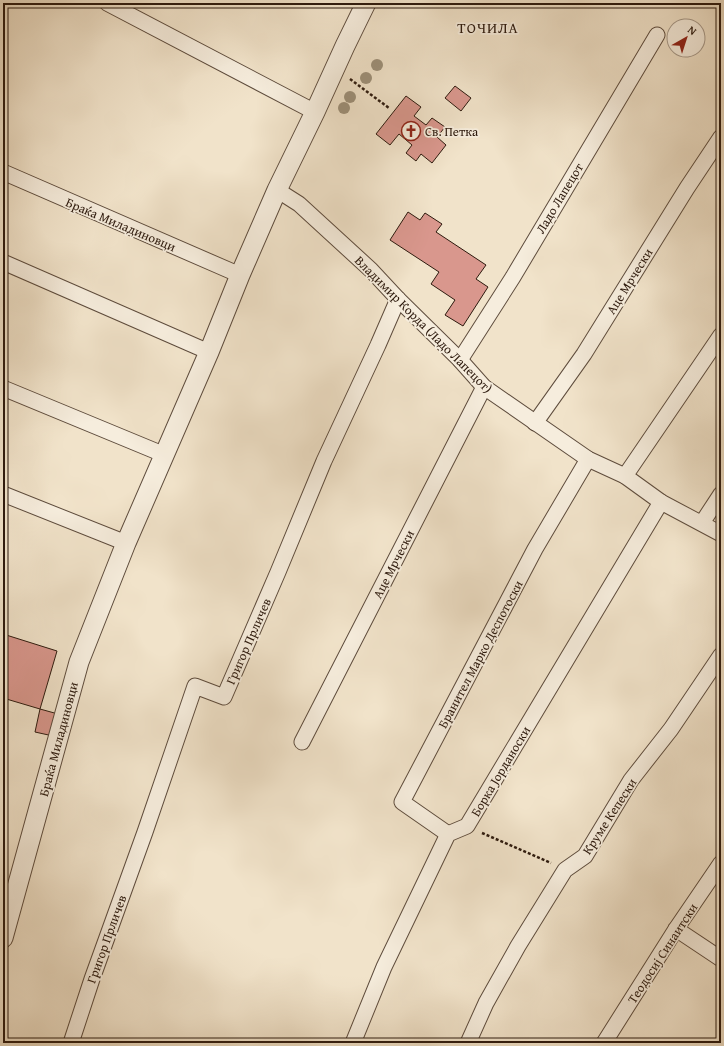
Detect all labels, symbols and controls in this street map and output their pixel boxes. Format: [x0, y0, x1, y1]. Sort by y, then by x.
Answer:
district label: ТОЧИЛА [457, 17, 519, 38]
north arrow [666, 18, 706, 58]
text: N [684, 22, 701, 39]
church icon: Св. Петка [400, 120, 422, 142]
place label: Св. Петка [425, 122, 479, 141]
street label: Ладо Лапецот [531, 159, 588, 237]
street label: Браќа Миладиновци [63, 193, 179, 256]
street label: Аце Мрчески [602, 244, 657, 318]
street label: Владимир Корда (Ладо Лапецот) [351, 251, 497, 397]
street label: Аце Мрчески [368, 526, 419, 602]
street label: Бранител Марко Деспотоски [433, 577, 528, 732]
street label: Григор Прличев [221, 595, 276, 687]
street label: Браќа Миладиновци [34, 679, 83, 799]
street label: Борка Јорданоски [466, 722, 535, 820]
street label: Круме Кепески [578, 774, 641, 858]
street label: Григор Прличев [82, 892, 131, 986]
street label: Теодосиј Синаитски [623, 899, 702, 1007]

